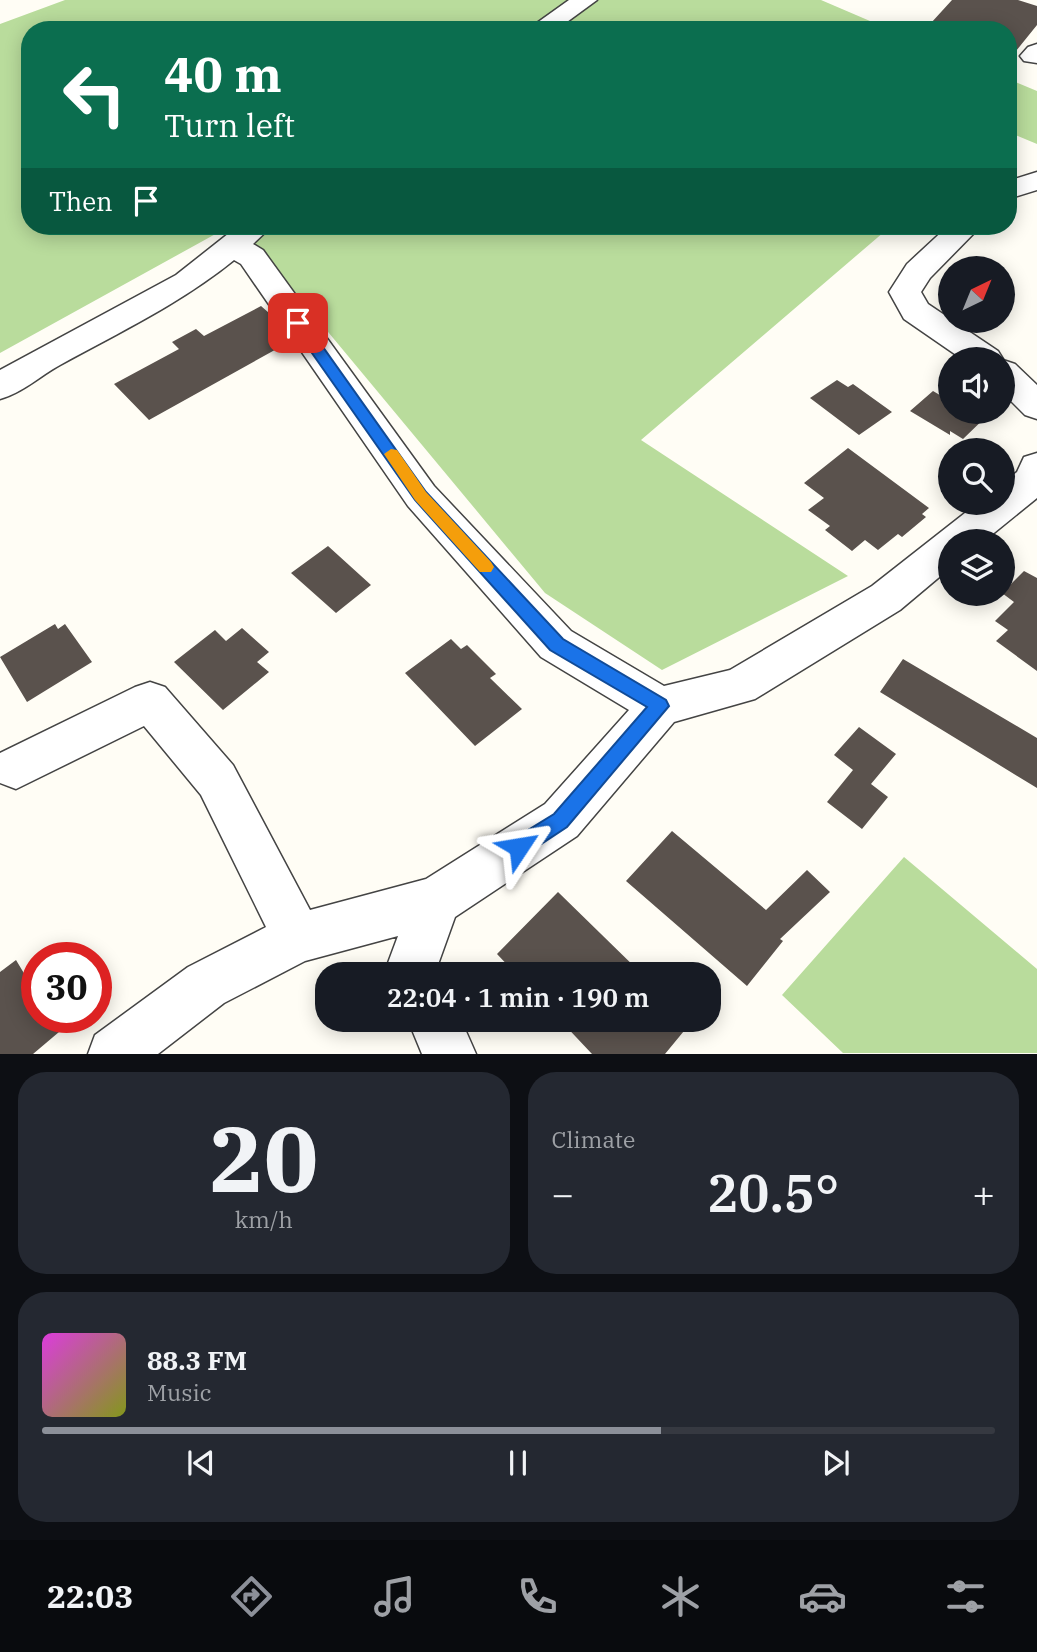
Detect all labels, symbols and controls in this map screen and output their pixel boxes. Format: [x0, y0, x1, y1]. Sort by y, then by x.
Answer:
text: 40 m [164, 42, 282, 105]
icon: left [49, 49, 140, 140]
text: Turn left [164, 104, 295, 146]
icon: arrive [127, 182, 165, 220]
text: Then [49, 184, 113, 218]
north arrow [938, 256, 1015, 332]
map controls [938, 256, 1015, 606]
pin [268, 293, 328, 353]
icon: arrive [279, 304, 317, 342]
button: sound [938, 347, 1015, 424]
button: search [938, 438, 1015, 515]
button: layers [938, 529, 1015, 606]
position arrow [482, 810, 556, 884]
speed limit sign: 30 [21, 942, 112, 1033]
text: 22:04 · 1 min · 190 m [387, 980, 649, 1014]
text: 20 [209, 1099, 318, 1217]
text: Climate [552, 1124, 635, 1154]
text: 20.5° [707, 1159, 839, 1226]
text: − [552, 1169, 574, 1218]
text: + [972, 1169, 995, 1218]
text: km/h [235, 1204, 293, 1234]
text: 88.3 FM [147, 1343, 247, 1377]
text: Music [147, 1377, 212, 1407]
icon: previous [182, 1444, 220, 1482]
icon: pause [499, 1444, 537, 1482]
icon: next [817, 1444, 855, 1482]
icon: directions [227, 1572, 276, 1621]
icon: music [370, 1572, 419, 1621]
icon: phone [513, 1572, 562, 1621]
icon: climate [656, 1572, 705, 1621]
icon: car [798, 1572, 847, 1621]
icon: filters [941, 1572, 990, 1621]
text: 22:03 [47, 1575, 133, 1617]

